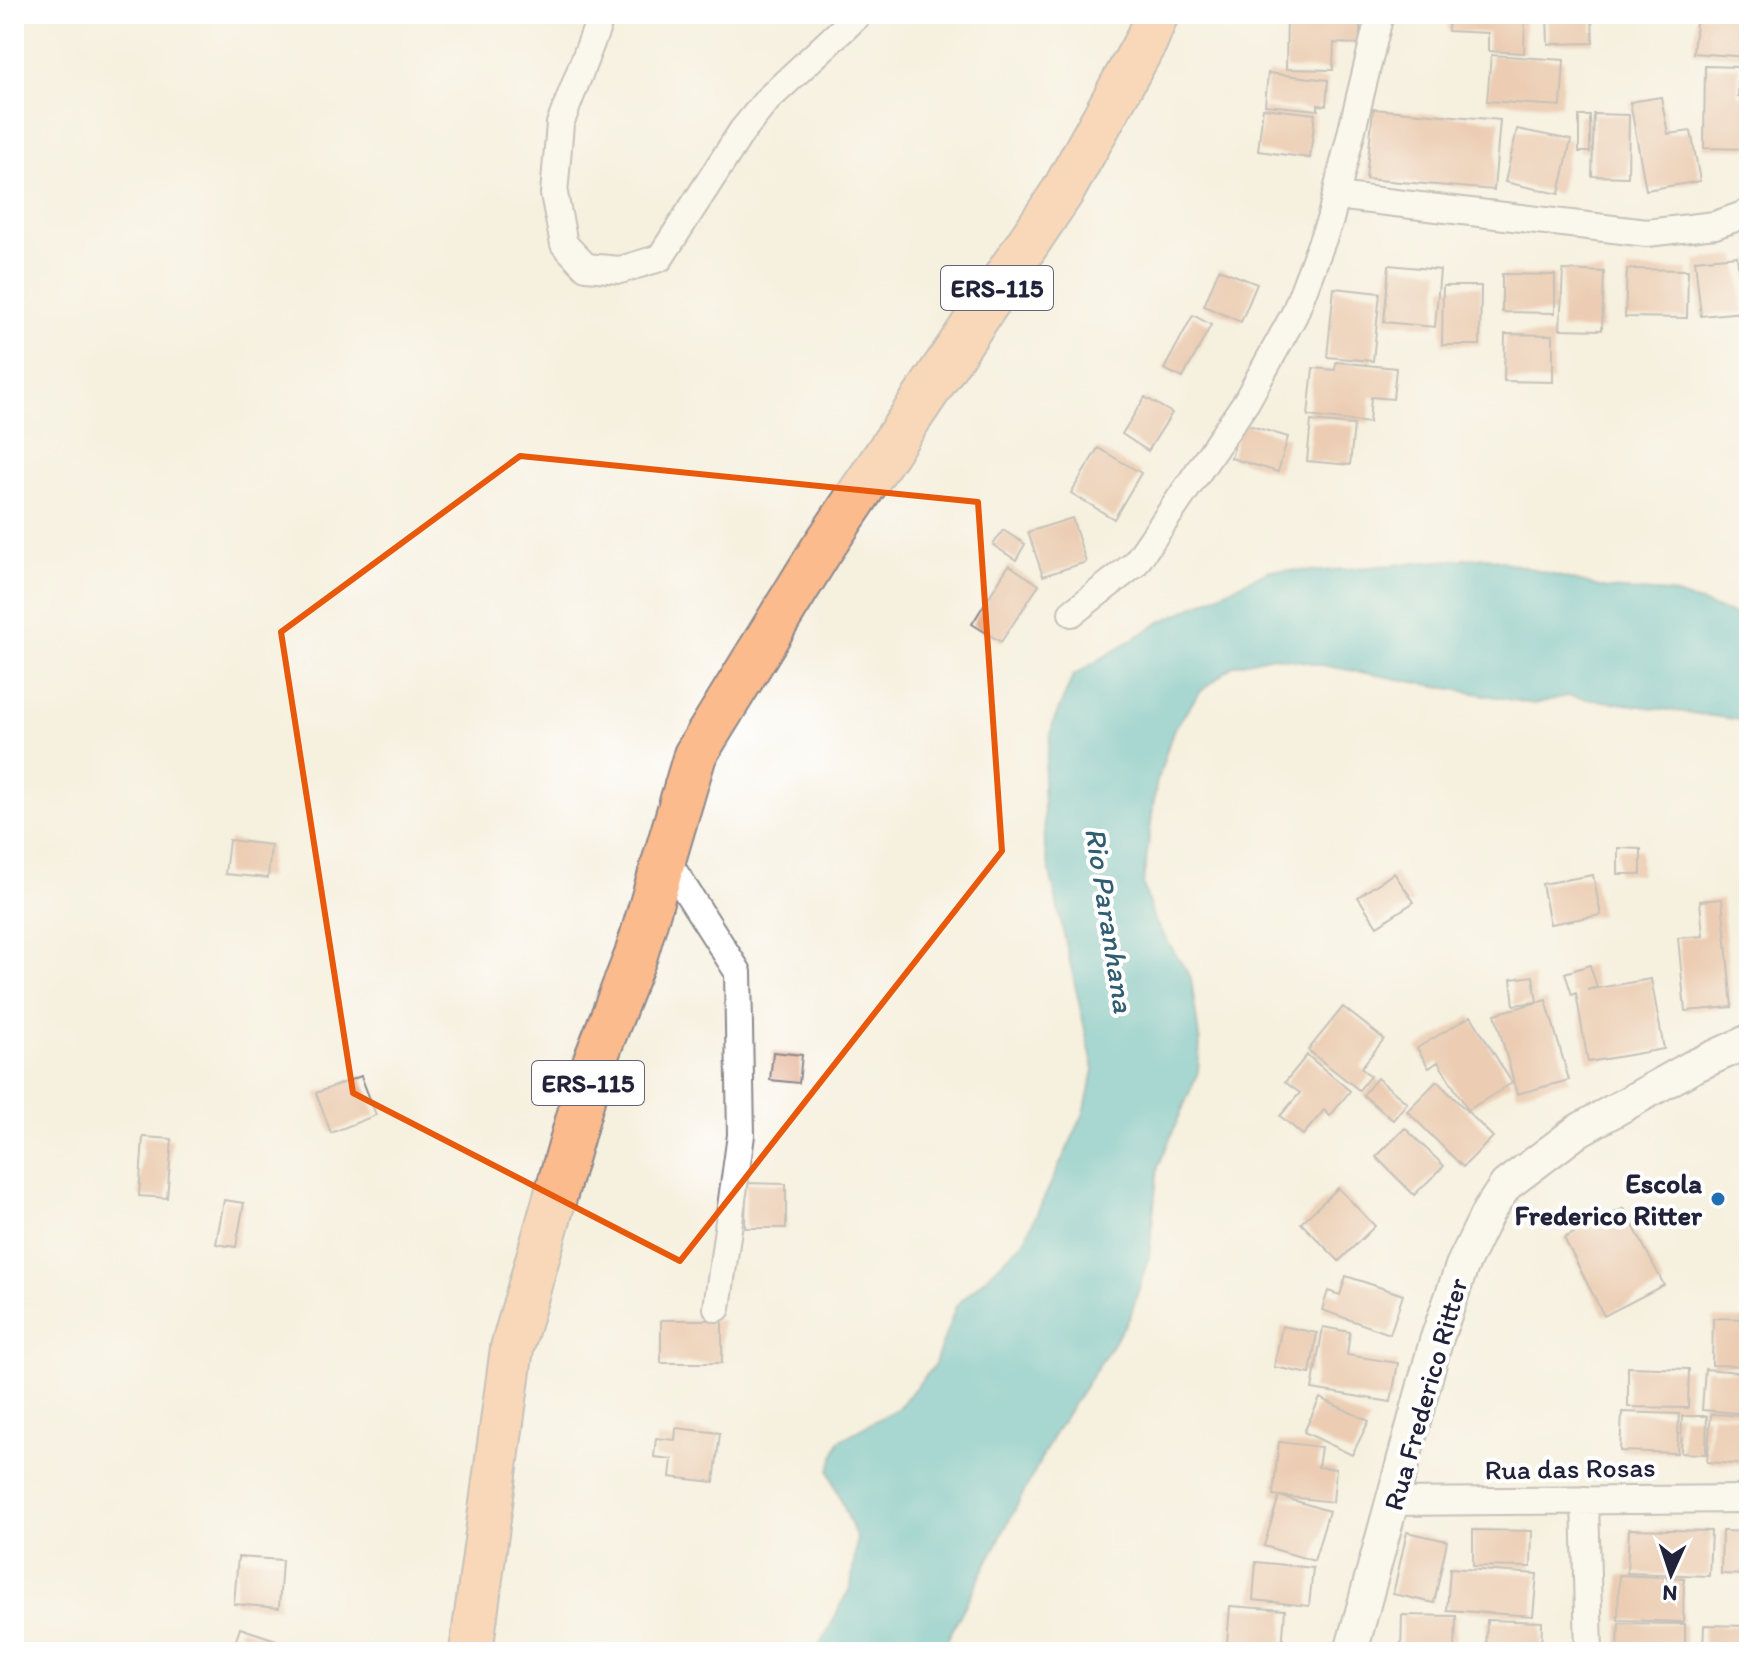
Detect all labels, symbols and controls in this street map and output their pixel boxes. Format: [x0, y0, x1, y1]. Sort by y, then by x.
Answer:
road number: ERS-115 [941, 266, 1053, 310]
water label: Rio Paranhana [1077, 825, 1143, 1016]
road number: ERS-115 [532, 1061, 644, 1105]
place label: Escola Frederico Ritter [1515, 1166, 1703, 1232]
marker: Escola Frederico Ritter [1709, 1190, 1727, 1208]
street label: Rua Frederico Ritter [1376, 1274, 1474, 1514]
street label: Rua das Rosas [1484, 1450, 1656, 1486]
north arrow [1631, 1534, 1711, 1614]
text: N [1662, 1580, 1678, 1607]

